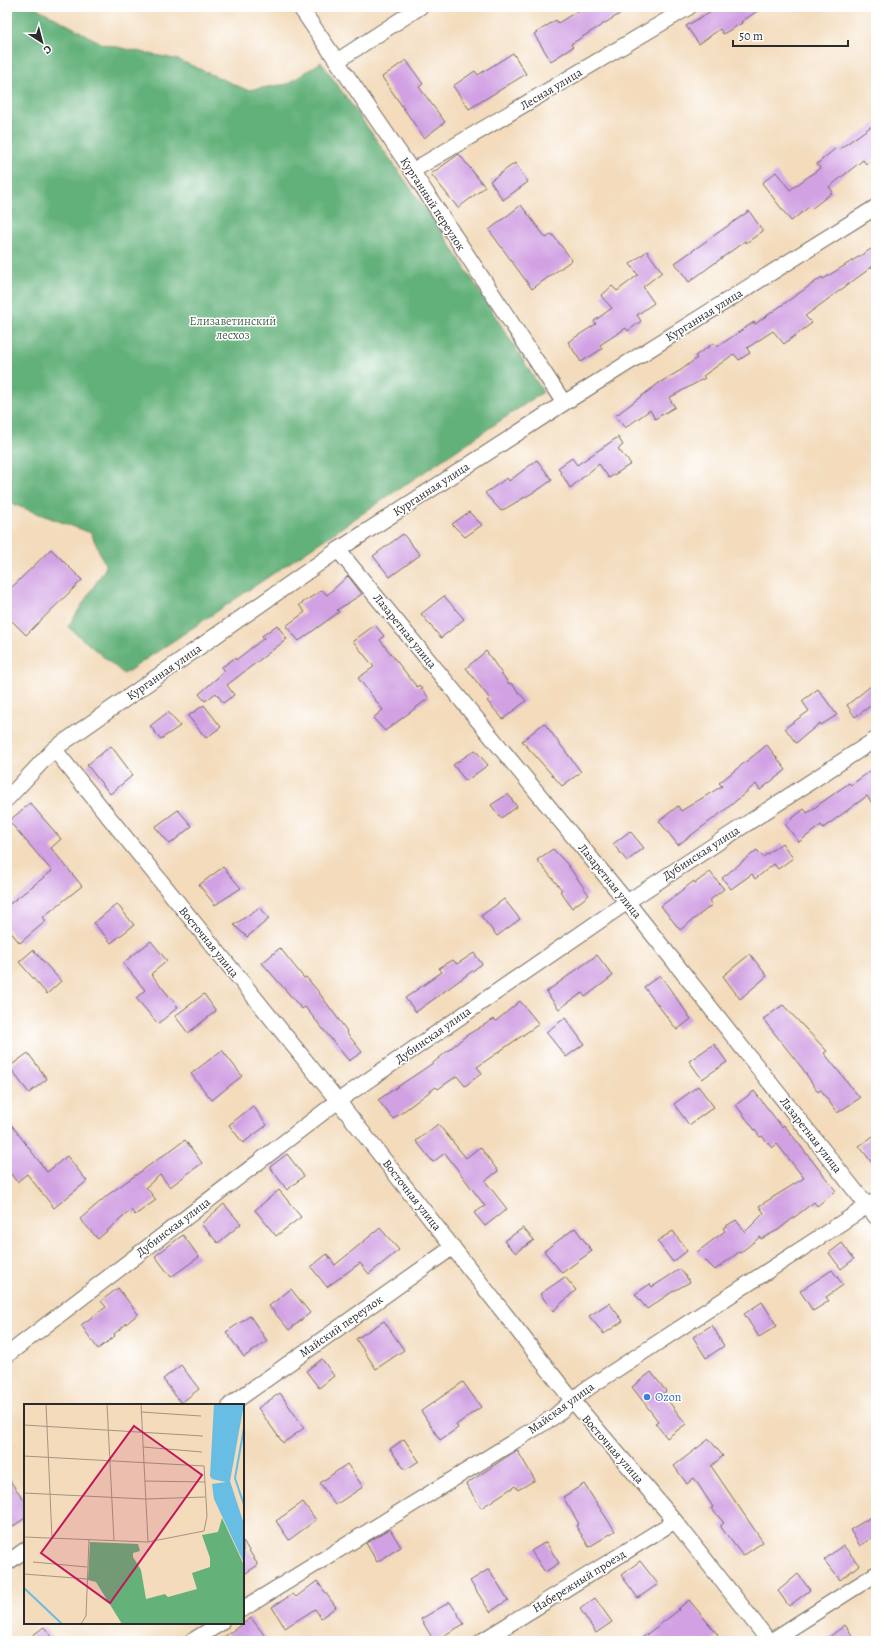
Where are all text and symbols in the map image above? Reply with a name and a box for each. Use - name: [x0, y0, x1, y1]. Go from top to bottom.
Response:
- north arrow: [22, 22, 62, 62]
- scale bar: [733, 22, 848, 48]
- text: 50 m: [739, 28, 763, 44]
- text: С: [40, 42, 55, 58]
- street label: Лесная улица: [517, 64, 585, 114]
- street label: Курганный переулок: [397, 154, 469, 254]
- street label: Курганная улица: [662, 285, 746, 345]
- park label: Елизаветинский лесхоз: [190, 313, 276, 343]
- street label: Курганная улица: [390, 458, 473, 520]
- street label: Лазаретная улица: [370, 590, 441, 672]
- street label: Курганная улица: [123, 640, 205, 704]
- street label: Дубинская улица: [659, 822, 743, 884]
- street label: Лазаретная улица: [575, 840, 646, 922]
- street label: Восточная улица: [175, 903, 243, 981]
- street label: Дубинская улица: [392, 1003, 474, 1067]
- street label: Лазаретная улица: [776, 1094, 846, 1177]
- street label: Восточная улица: [379, 1156, 445, 1234]
- street label: Дубинская улица: [133, 1194, 214, 1260]
- street label: Майский переулок: [296, 1291, 386, 1361]
- street label: Майская улица: [525, 1378, 598, 1437]
- place label: Ozon: [655, 1389, 682, 1405]
- marker: Ozon: [642, 1392, 652, 1402]
- inset map: [24, 1404, 244, 1624]
- street label: Восточная улица: [578, 1411, 648, 1487]
- street label: Набережный проезд: [529, 1546, 629, 1616]

